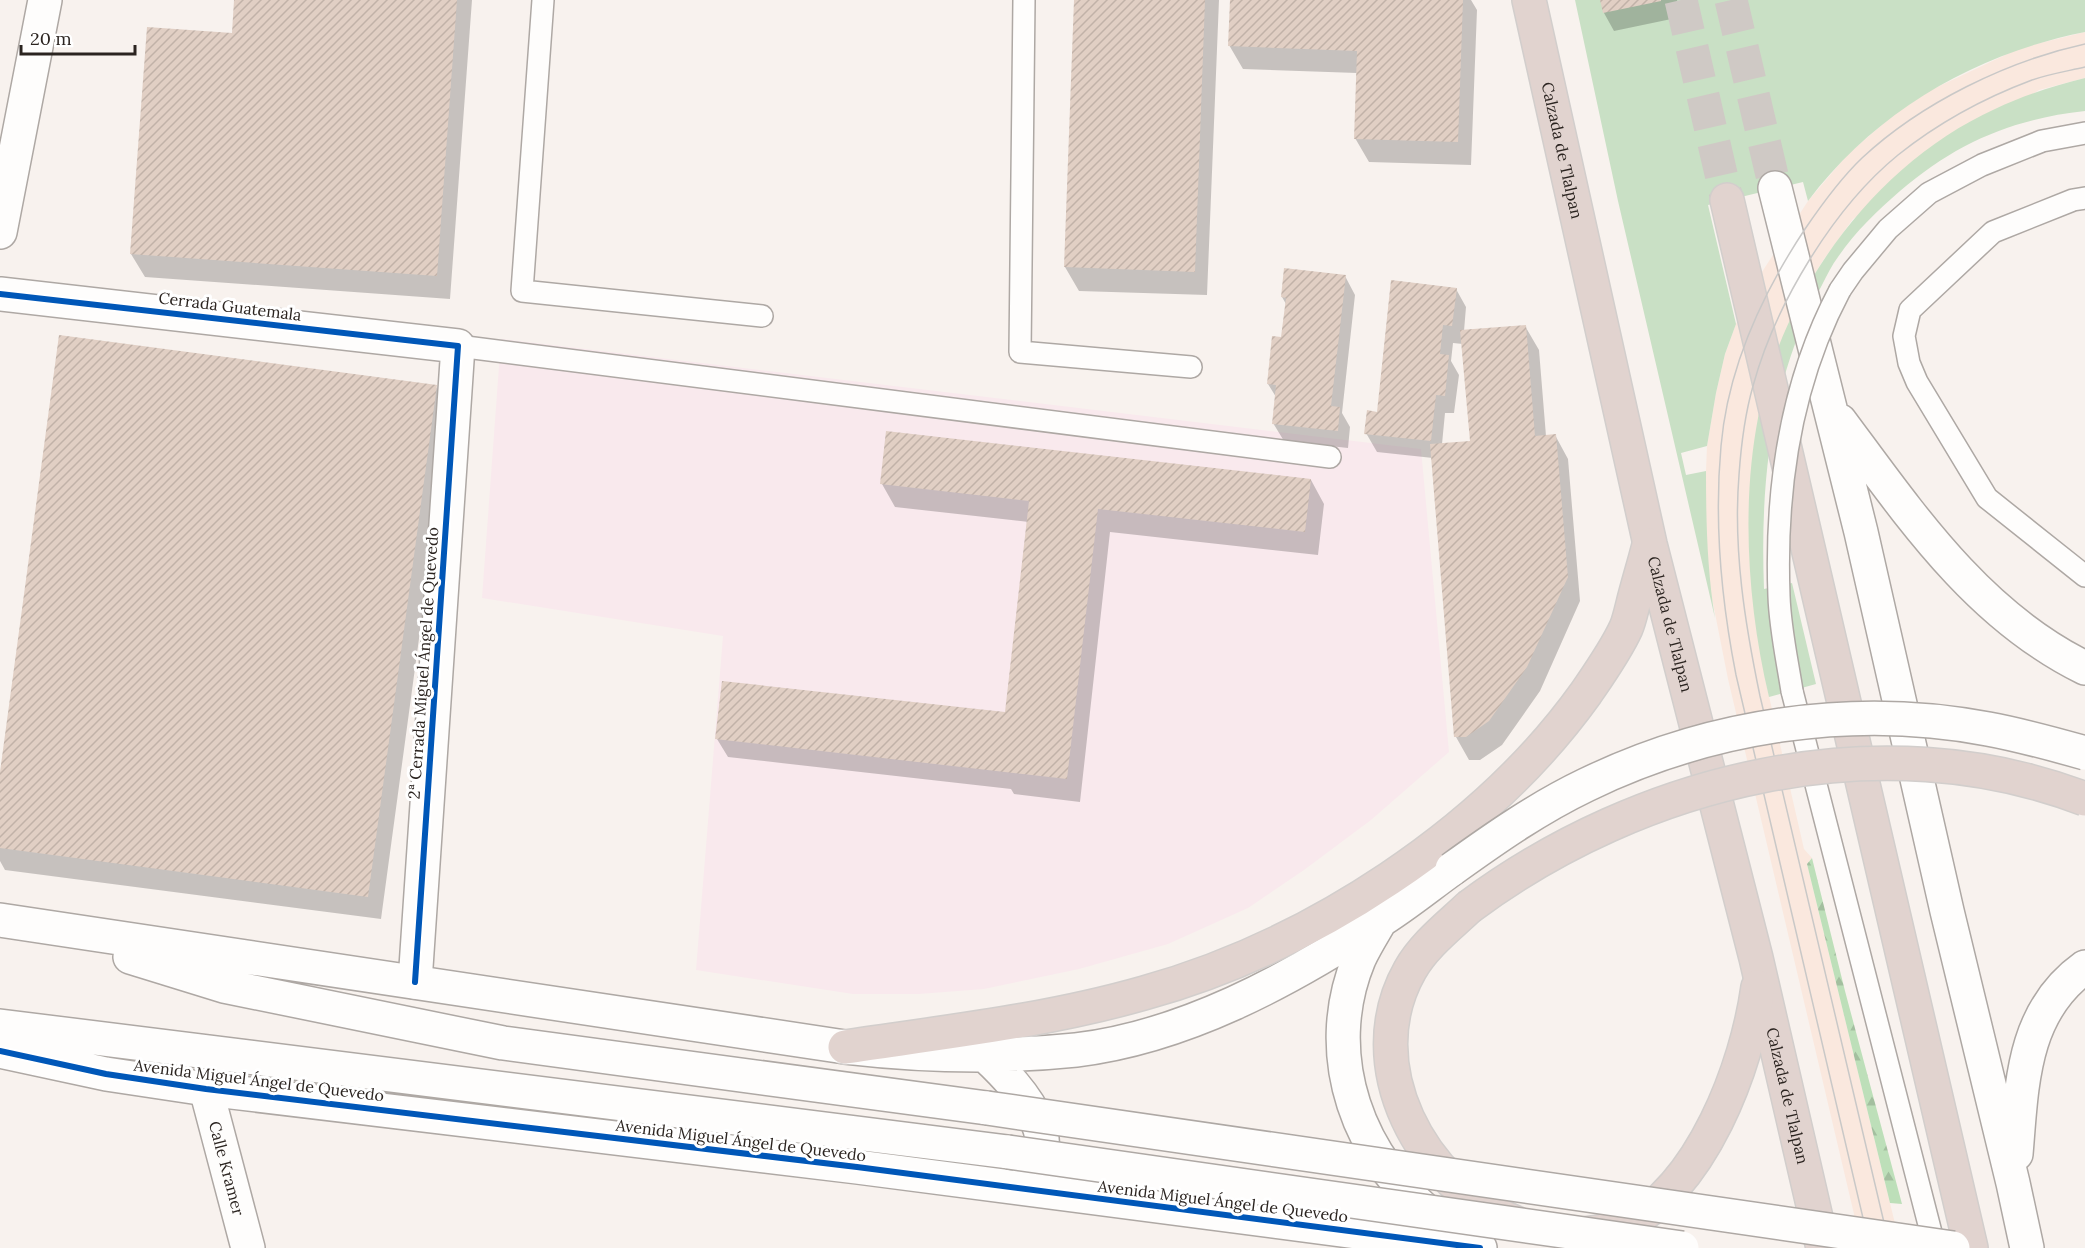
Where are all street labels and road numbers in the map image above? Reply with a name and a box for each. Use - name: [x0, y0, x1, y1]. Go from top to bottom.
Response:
- street label: Calzada de Tlalpan: [1538, 80, 1587, 221]
- street label: Cerrada Guatemala: [157, 287, 303, 325]
- street label: 2ª Cerrada Miguel Ángel de Quevedo: [404, 526, 442, 800]
- street label: Calzada de Tlalpan: [1644, 554, 1698, 694]
- street label: Calzada de Tlalpan: [1762, 1025, 1813, 1166]
- street label: Avenida Miguel Ángel de Quevedo: [132, 1055, 385, 1105]
- street label: Avenida Miguel Ángel de Quevedo: [614, 1115, 867, 1165]
- street label: Calle Kramer: [205, 1119, 249, 1218]
- street label: Avenida Miguel Ángel de Quevedo: [1096, 1176, 1349, 1226]

